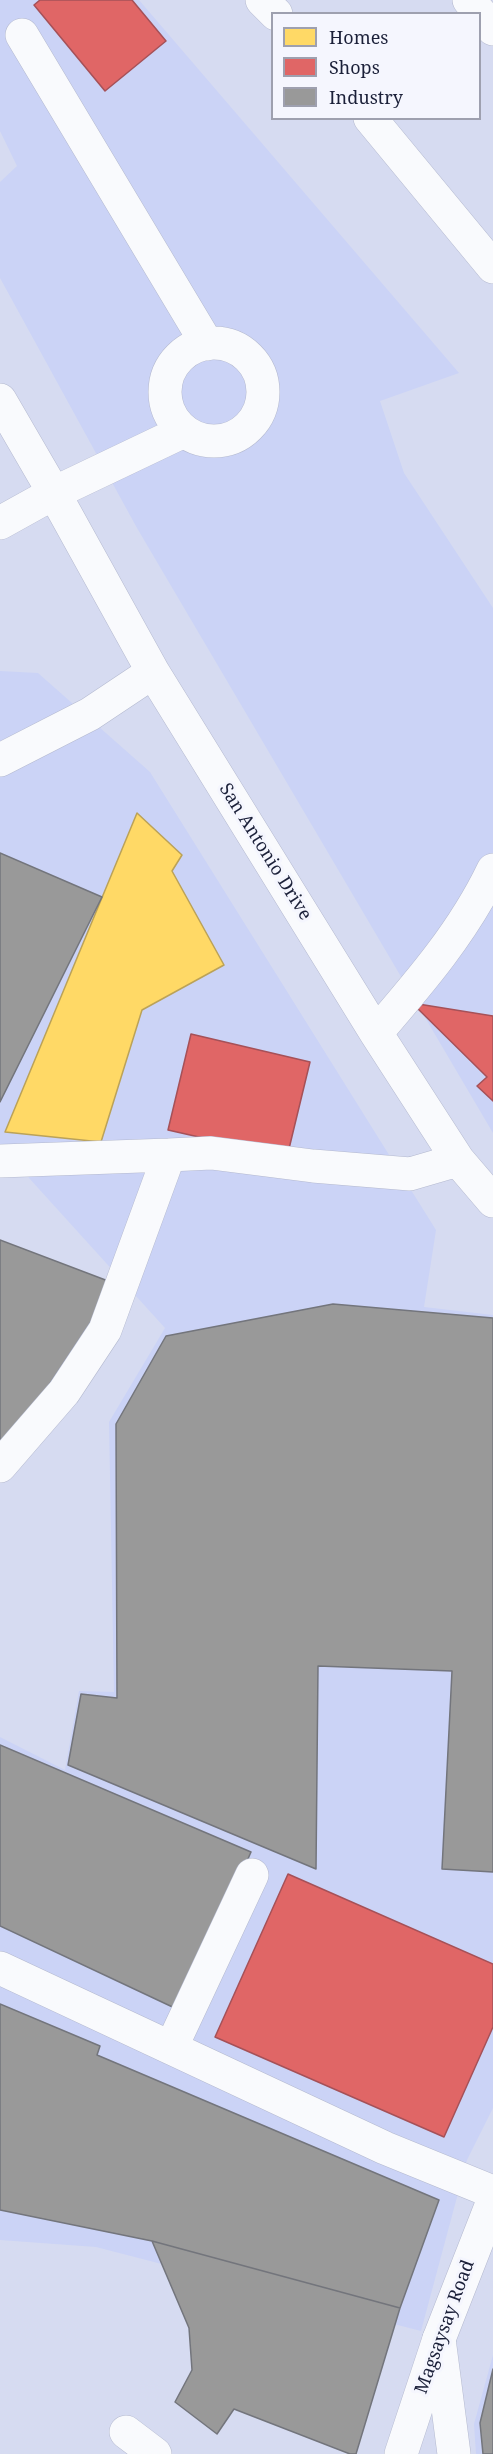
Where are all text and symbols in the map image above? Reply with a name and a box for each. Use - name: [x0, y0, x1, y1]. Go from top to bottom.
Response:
- legend: [271, 12, 481, 120]
- text: Homes: [329, 25, 388, 49]
- text: Shops: [329, 55, 380, 79]
- text: Industry: [329, 85, 403, 109]
- street label: San Antonio Drive: [214, 780, 316, 924]
- street label: Magsaysay Road: [411, 2257, 479, 2397]

